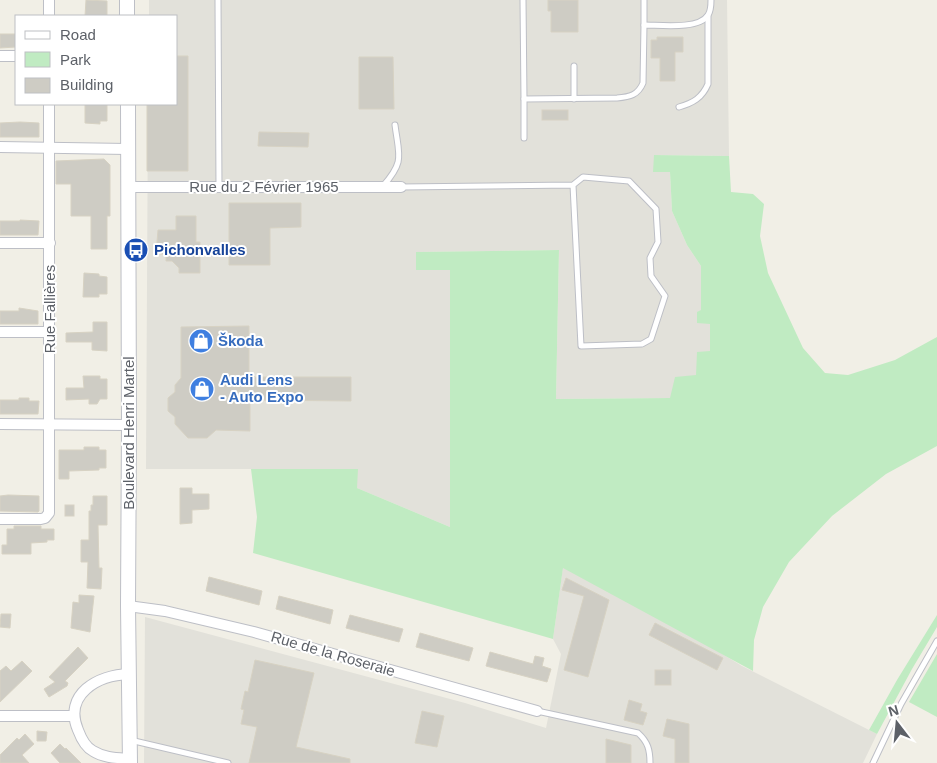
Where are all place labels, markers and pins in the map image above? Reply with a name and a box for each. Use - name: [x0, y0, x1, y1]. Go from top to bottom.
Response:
- bus stop icon: Pichonvalles: [123, 237, 149, 263]
- place label: Pichonvalles: [154, 241, 246, 258]
- shop icon: Škoda: [188, 328, 214, 354]
- place label: Škoda: [218, 332, 264, 349]
- place label: Audi Lens - Auto Expo: [220, 371, 304, 405]
- shop icon: Audi Lens - Auto Expo: [189, 376, 215, 402]

